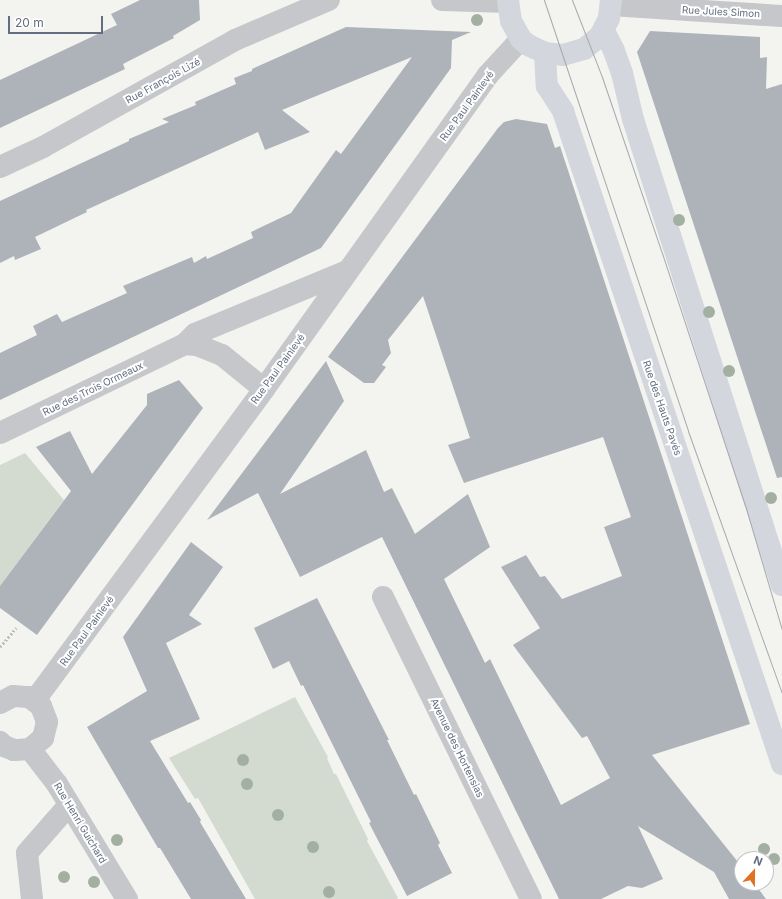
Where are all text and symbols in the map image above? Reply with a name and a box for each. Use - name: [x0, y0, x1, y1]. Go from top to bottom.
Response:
- street label: Rue Jules Simon: [682, 4, 760, 20]
- scale bar: [10, 8, 105, 34]
- text: 20 m: [15, 15, 44, 30]
- street label: Rue François Lizé: [124, 56, 202, 106]
- street label: Rue Paul Painlevé: [438, 69, 496, 143]
- street label: Rue Paul Painlevé: [249, 332, 307, 406]
- street label: Rue des Trois Ormeaux: [41, 359, 145, 419]
- street label: Rue des Hauts Pavés: [640, 359, 684, 457]
- street label: Rue Paul Painlevé: [58, 594, 116, 668]
- street label: Avenue des Hortensias: [428, 696, 486, 800]
- street label: Rue Henri Guichard: [51, 780, 109, 866]
- north arrow: [734, 851, 774, 891]
- text: N: [752, 853, 765, 869]

